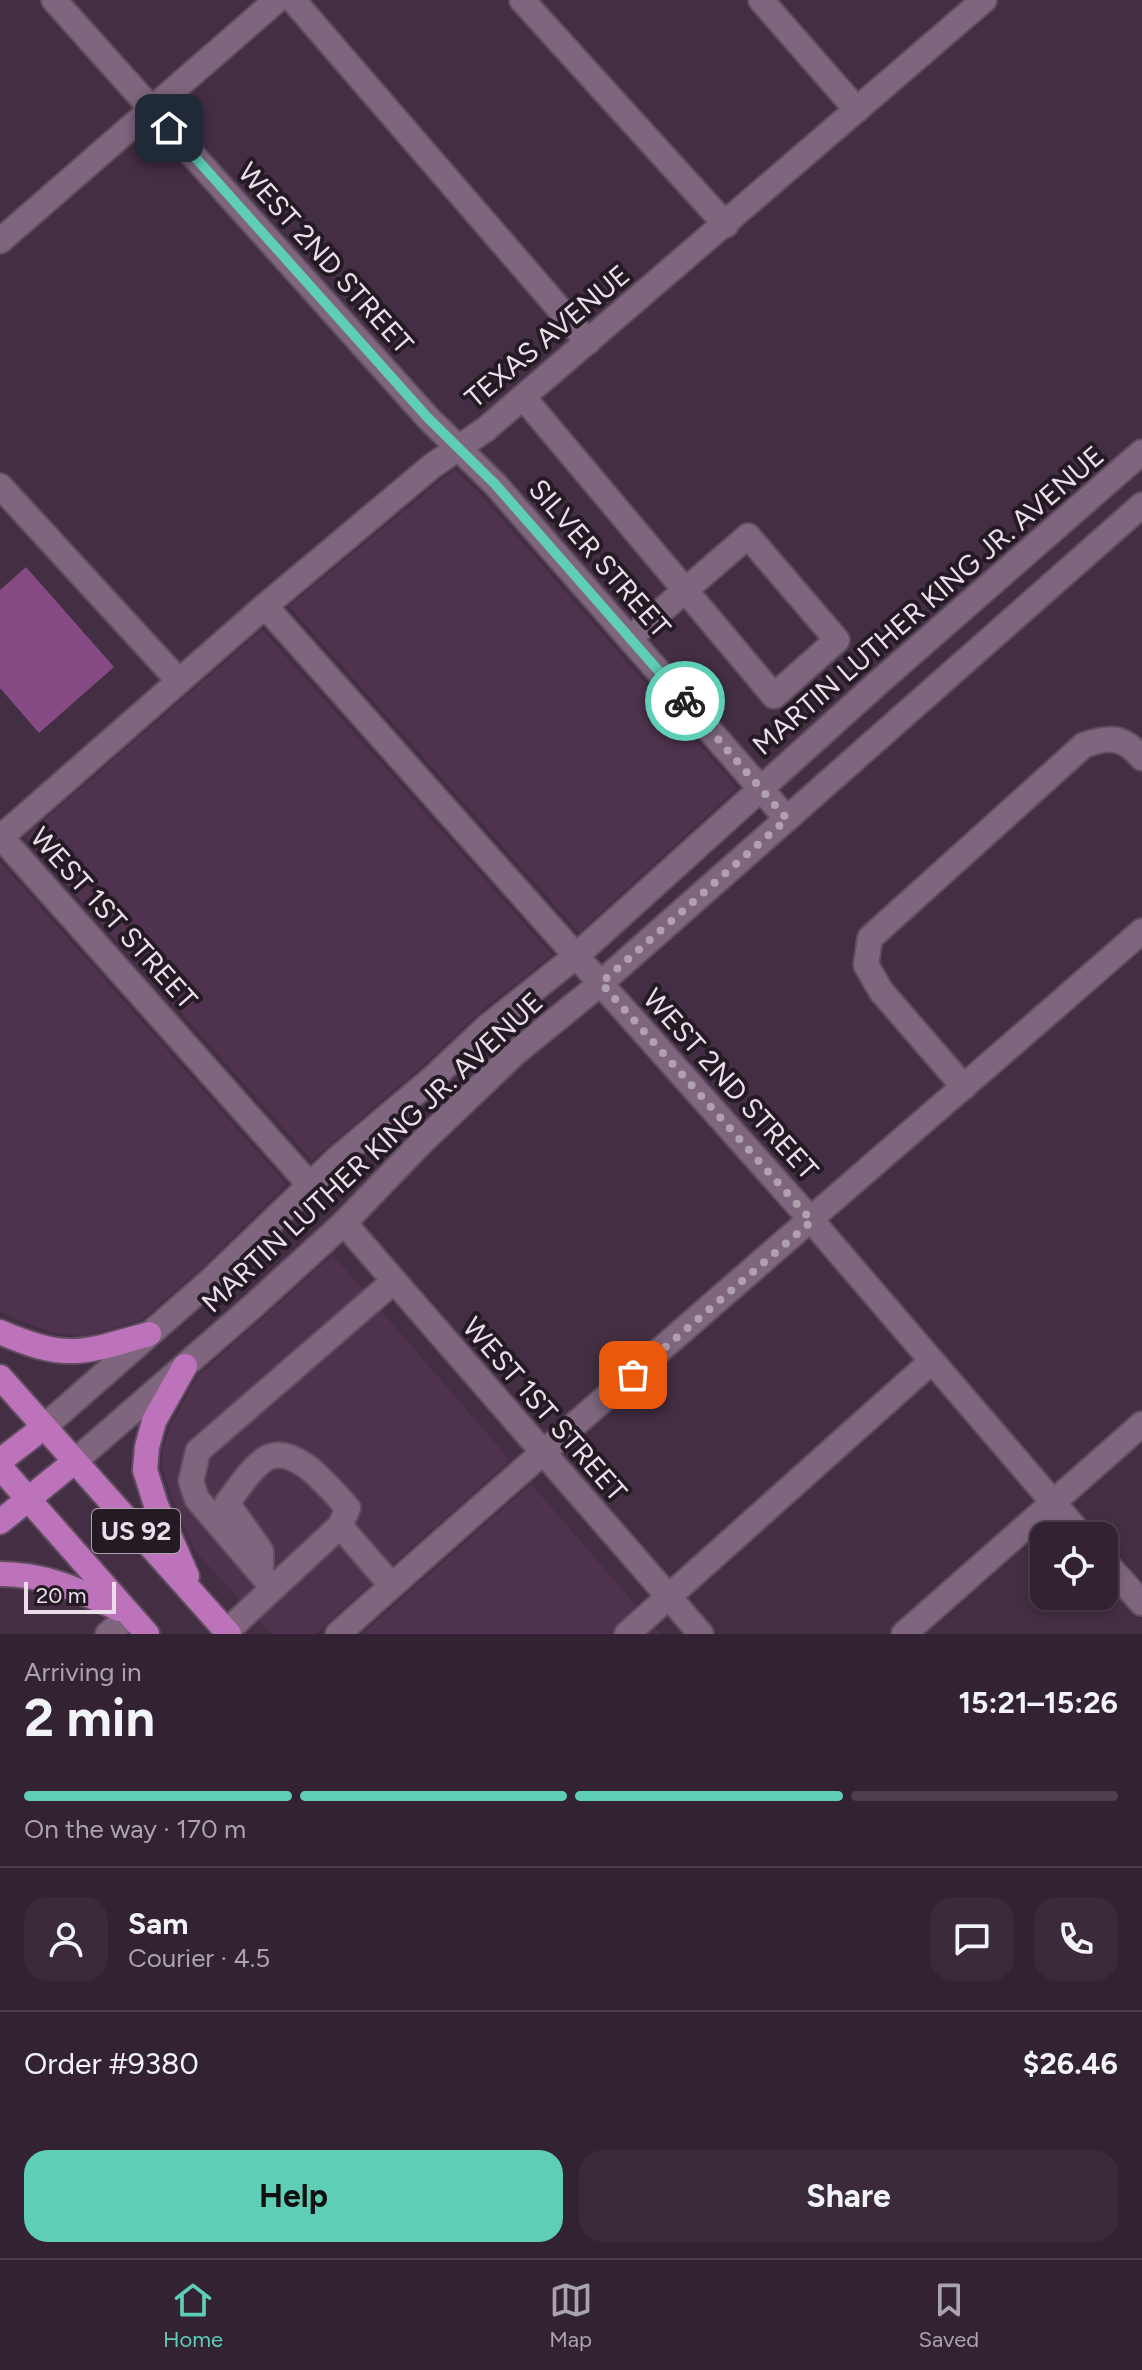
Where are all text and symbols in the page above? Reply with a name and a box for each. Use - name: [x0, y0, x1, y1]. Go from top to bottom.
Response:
- pin: [135, 94, 203, 162]
- icon: home: [147, 106, 191, 150]
- street label: WEST 2ND STREET: [231, 155, 421, 361]
- street label: TEXAS AVENUE: [458, 257, 636, 415]
- street label: MARTIN LUTHER KING JR. AVENUE: [745, 438, 1111, 762]
- street label: SILVER STREET: [522, 472, 678, 644]
- courier: [645, 661, 725, 741]
- icon: bike: [663, 679, 707, 723]
- street label: WEST 1ST STREET: [23, 820, 205, 1016]
- street label: WEST 2ND STREET: [636, 981, 826, 1187]
- street label: MARTIN LUTHER KING JR. AVENUE: [194, 985, 550, 1319]
- street label: WEST 1ST STREET: [456, 1310, 635, 1508]
- pin: [599, 1341, 667, 1409]
- icon: bag: [611, 1353, 655, 1397]
- road number: US 92: [92, 1509, 180, 1553]
- map controls: [1030, 1522, 1118, 1610]
- button: locate: [1030, 1522, 1118, 1610]
- scale bar: [24, 1578, 116, 1614]
- text: 20 m: [36, 1582, 87, 1609]
- text: Arriving in: [24, 1656, 142, 1688]
- text: 15:21–15:26: [958, 1684, 1118, 1721]
- text: 2 min: [24, 1687, 155, 1749]
- text: On the way · 170 m: [24, 1813, 246, 1845]
- button: person: [24, 1897, 108, 1981]
- button: chat: [930, 1897, 1014, 1981]
- button: phone: [1034, 1897, 1118, 1981]
- text: Sam: [128, 1905, 188, 1942]
- text: Courier · 4.5: [128, 1942, 270, 1974]
- text: Order #9380: [24, 2045, 199, 2082]
- text: $26.46: [1023, 2045, 1118, 2082]
- button: Help: [24, 2150, 563, 2242]
- button: Share: [579, 2150, 1118, 2242]
- tab: Home: [163, 2278, 223, 2353]
- tab: Map: [549, 2278, 593, 2353]
- tab: Saved: [918, 2278, 979, 2353]

